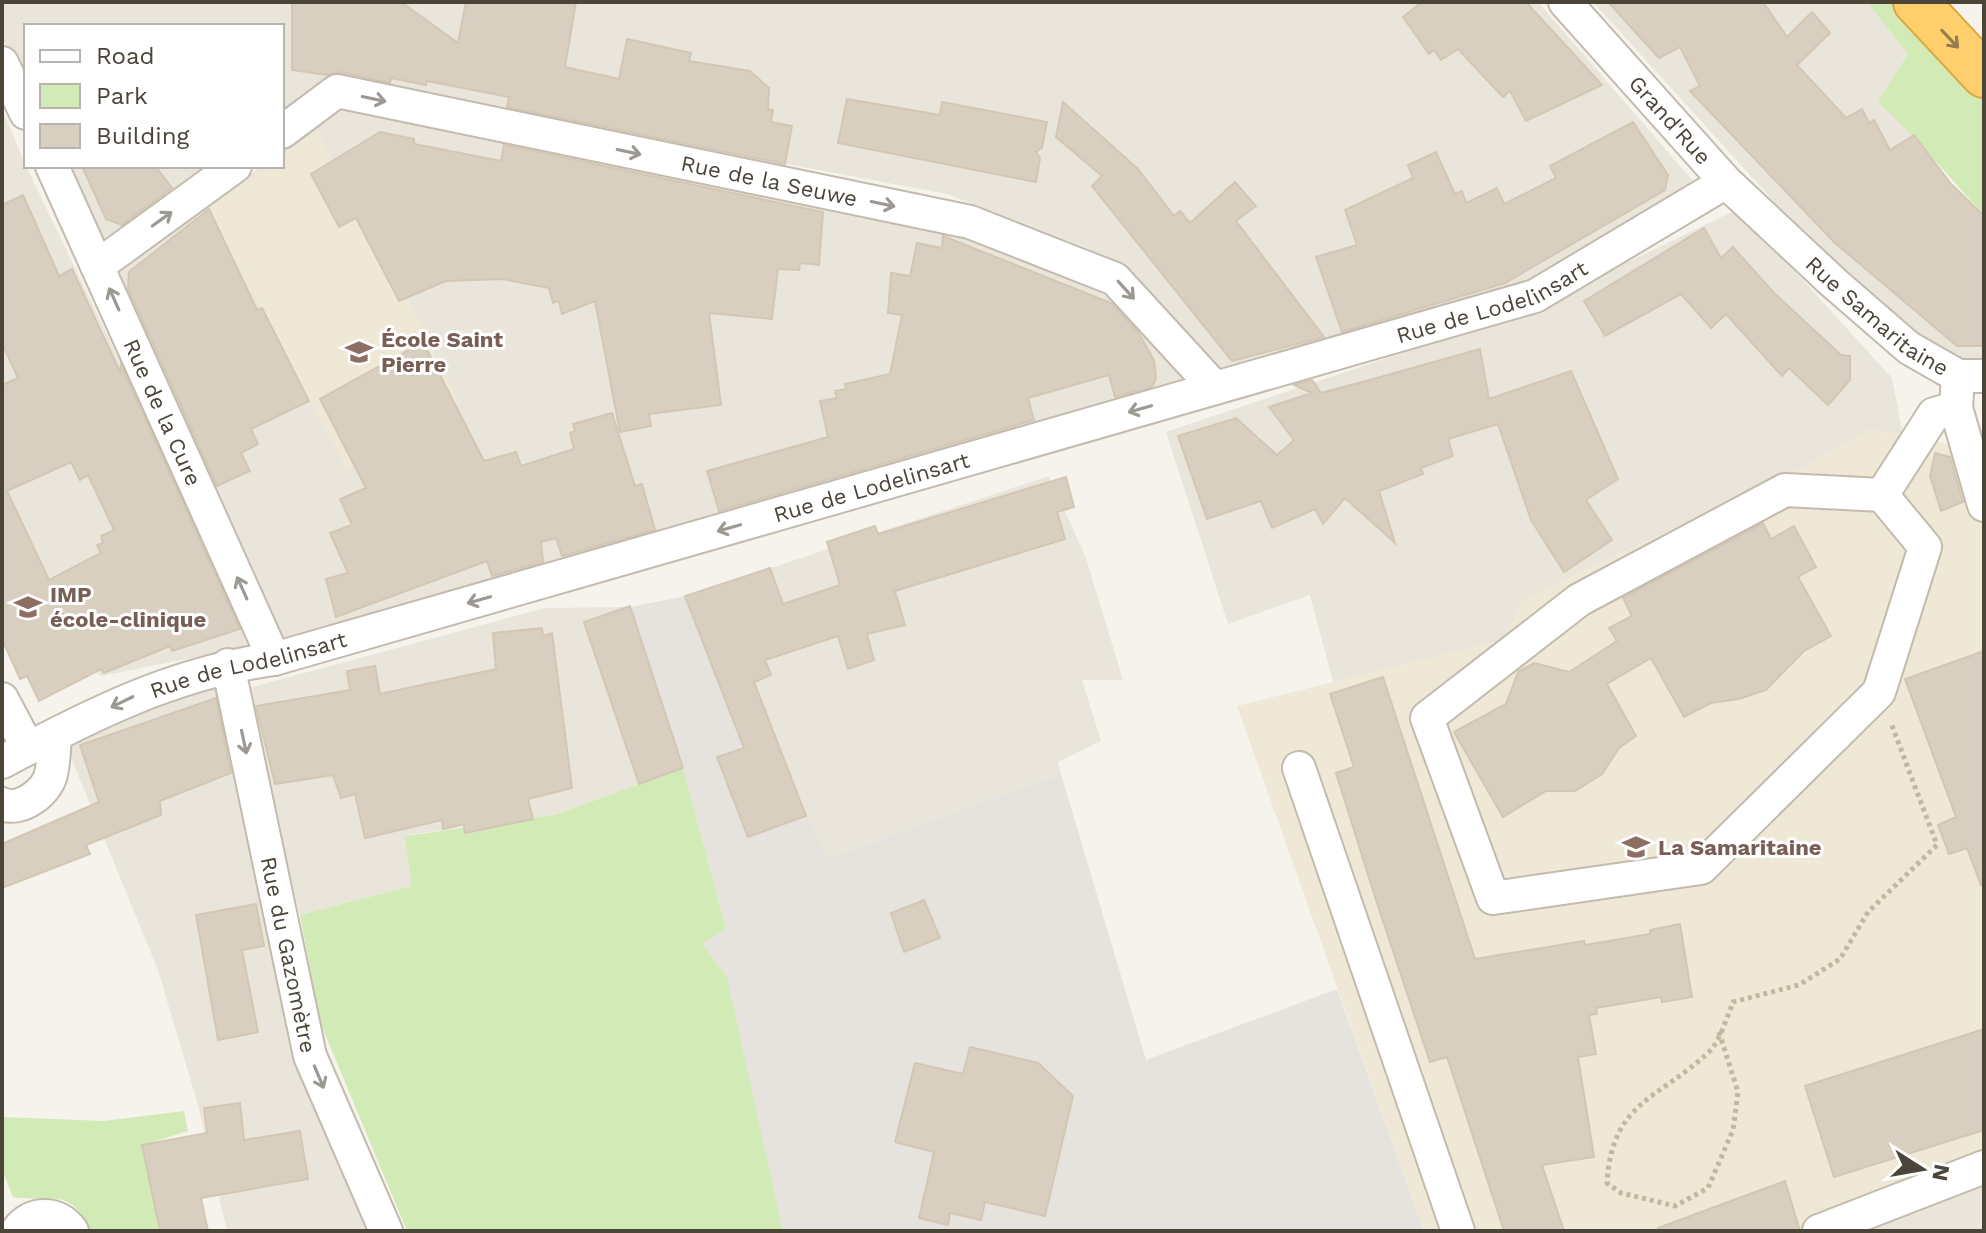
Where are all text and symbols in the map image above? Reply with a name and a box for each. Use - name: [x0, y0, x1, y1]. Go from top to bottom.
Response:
- legend: [24, 24, 284, 168]
- one-way arrow: [1940, 28, 1958, 48]
- text: Road: [96, 42, 155, 70]
- street label: Grand'Rue: [1624, 71, 1716, 170]
- text: Park: [96, 82, 148, 110]
- one-way arrow: [361, 92, 386, 107]
- text: Building: [96, 122, 189, 150]
- one-way arrow: [615, 145, 641, 160]
- street label: Rue de la Seuwe: [679, 151, 860, 211]
- one-way arrow: [870, 198, 896, 213]
- one-way arrow: [151, 211, 173, 228]
- street label: Rue Samaritaine: [1801, 251, 1953, 381]
- street label: Rue de Lodelinsart: [1393, 256, 1592, 348]
- one-way arrow: [1116, 280, 1134, 300]
- one-way arrow: [106, 287, 121, 311]
- place label: École Saint Pierre: [381, 327, 503, 377]
- street label: Rue de la Cure: [118, 335, 206, 490]
- school or university icon: École Saint Pierre: [344, 337, 374, 367]
- one-way arrow: [1127, 402, 1153, 417]
- street label: Rue de Lodelinsart: [771, 448, 972, 528]
- one-way arrow: [716, 521, 742, 536]
- one-way arrow: [234, 576, 249, 600]
- place label: IMP école-clinique: [50, 582, 206, 632]
- school or university icon: IMP école-clinique: [13, 592, 43, 622]
- one-way arrow: [466, 593, 492, 608]
- street label: Rue de Lodelinsart: [147, 627, 349, 703]
- one-way arrow: [110, 694, 134, 710]
- one-way arrow: [237, 728, 252, 754]
- school or university icon: La Samaritaine: [1621, 832, 1651, 862]
- place label: La Samaritaine: [1658, 835, 1822, 860]
- street label: Rue du Gazomètre: [255, 854, 321, 1055]
- one-way arrow: [313, 1064, 328, 1089]
- north arrow: [1882, 1129, 1962, 1209]
- text: N: [1927, 1162, 1955, 1183]

